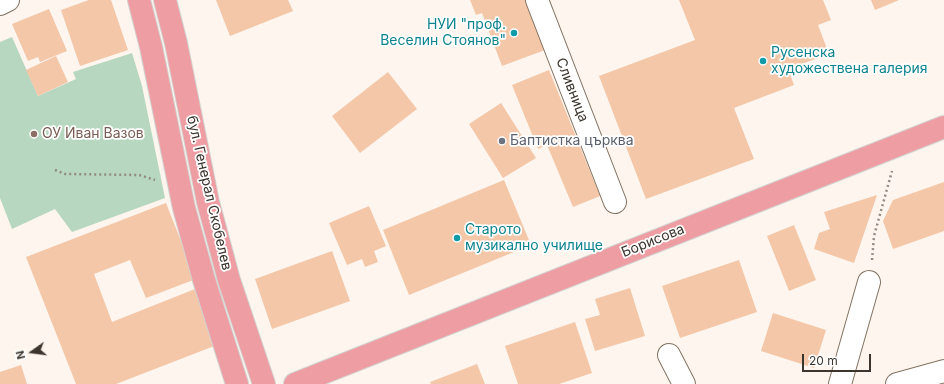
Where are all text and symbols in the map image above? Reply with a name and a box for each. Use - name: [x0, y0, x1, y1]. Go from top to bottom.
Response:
- place label: НУИ "проф. Веселин Стоянов": [380, 17, 506, 50]
- marker: НУИ "проф. Веселин Стоянов": [509, 28, 519, 38]
- place label: Русенска художествена галерия: [771, 45, 928, 78]
- street label: Сливница: [552, 56, 592, 124]
- marker: Русенска художествена галерия: [758, 56, 768, 66]
- street label: бул. Генерал Скобелев: [183, 114, 235, 272]
- place label: ОУ Иван Вазов: [42, 126, 144, 142]
- marker: ОУ Иван Вазов: [29, 129, 39, 139]
- place label: Баптистка църква: [510, 133, 634, 149]
- marker: Баптистка църква: [497, 136, 507, 146]
- street label: Борисова: [619, 221, 687, 261]
- place label: Старото музикално училище: [465, 222, 603, 254]
- marker: Старото музикално училище: [452, 233, 462, 243]
- north arrow: [12, 332, 52, 372]
- scale bar: [804, 346, 873, 372]
- text: N: [13, 349, 28, 361]
- text: 20 m: [809, 353, 838, 368]

